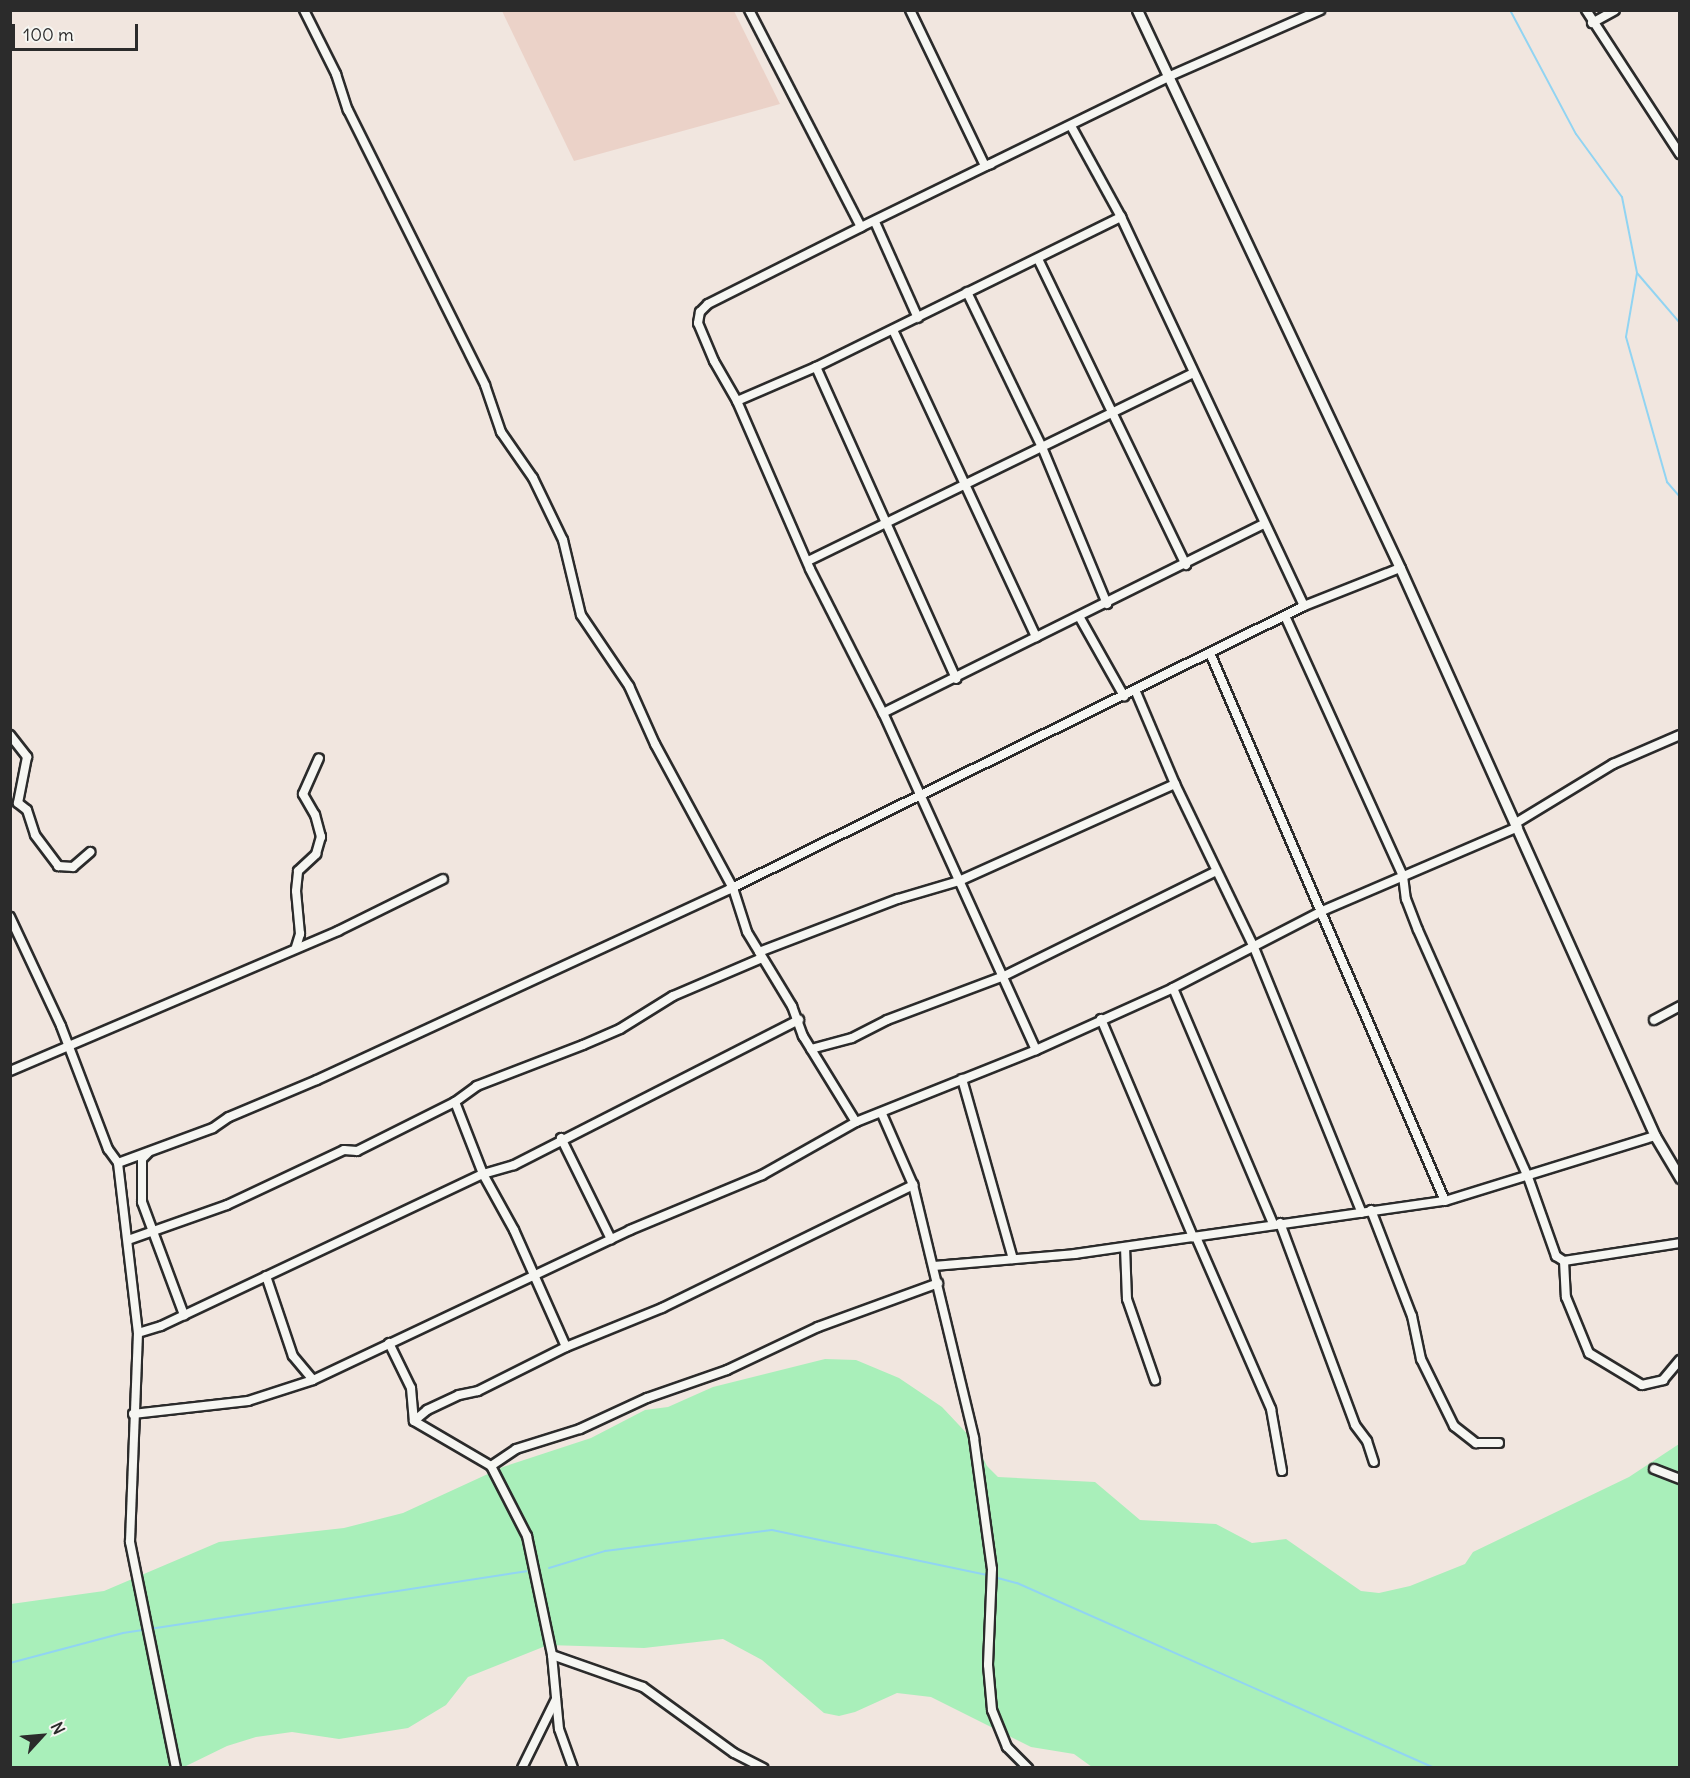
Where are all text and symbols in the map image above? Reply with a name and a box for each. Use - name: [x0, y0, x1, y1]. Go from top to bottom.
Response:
- scale bar: [15, 12, 141, 50]
- text: 100 m: [23, 23, 74, 46]
- north arrow: [12, 1706, 72, 1766]
- text: N: [47, 1719, 70, 1737]

